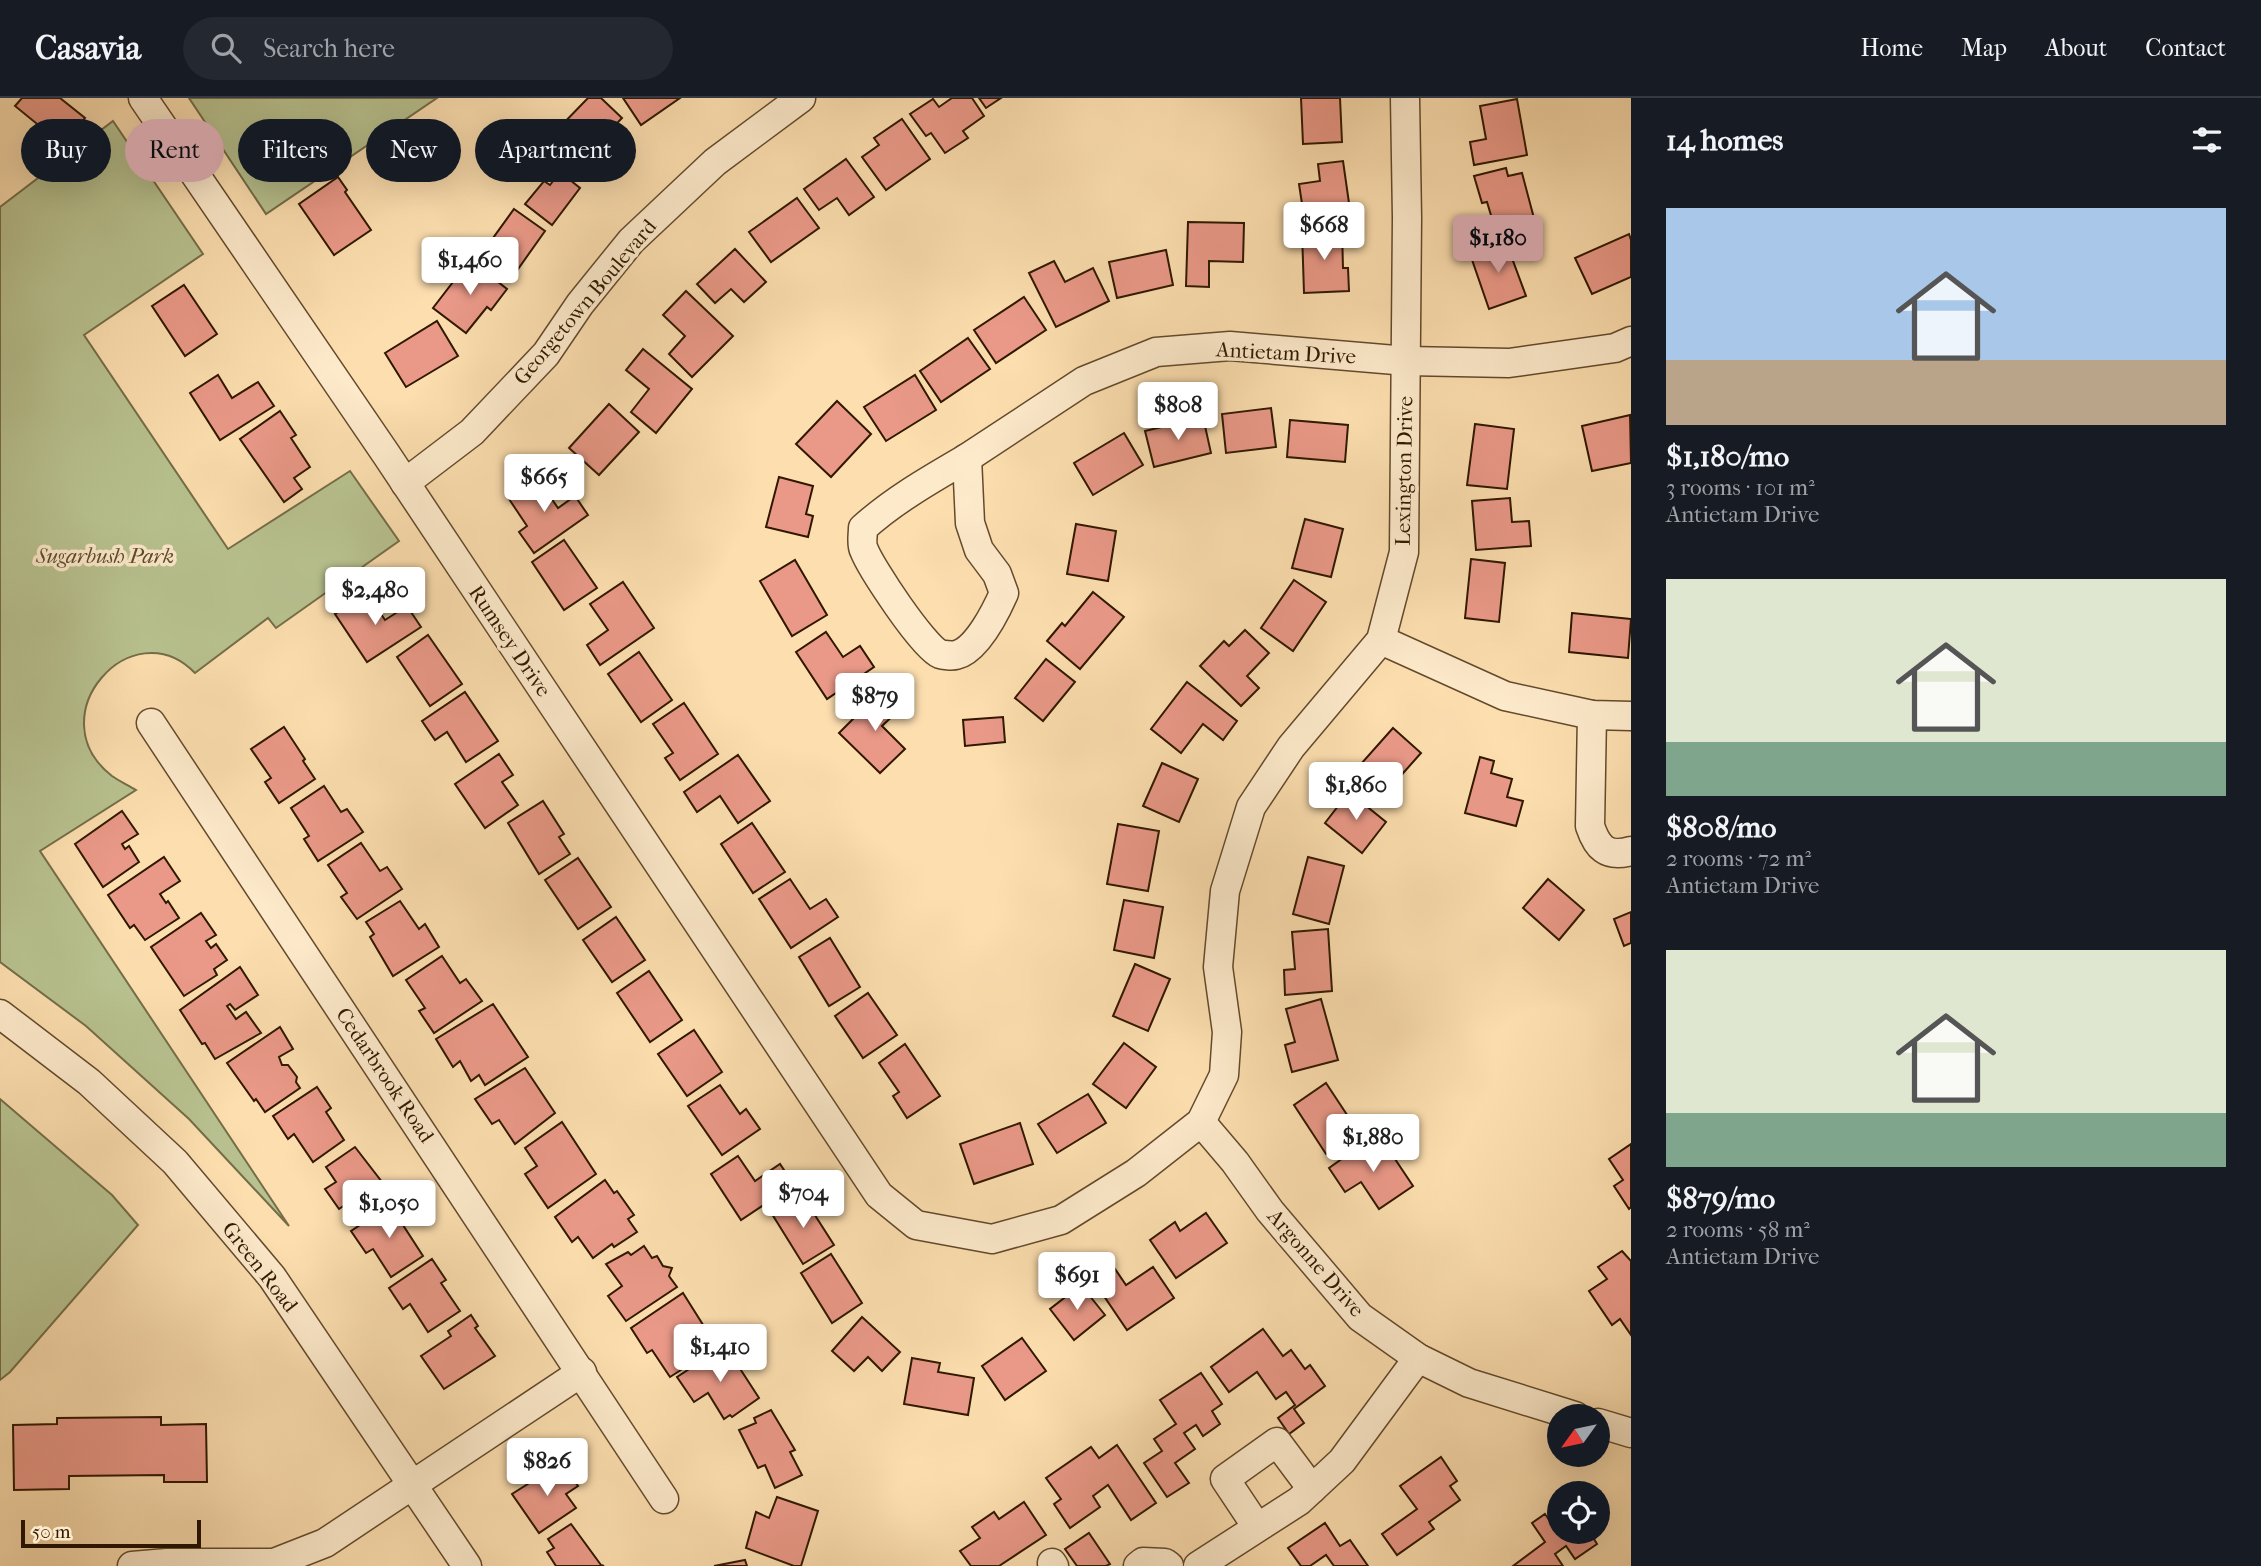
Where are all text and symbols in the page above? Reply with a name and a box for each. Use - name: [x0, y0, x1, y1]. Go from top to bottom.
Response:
- search box: [183, 17, 673, 80]
- text: Casavia: [35, 29, 141, 68]
- icon: search: [207, 29, 245, 67]
- text: Search here: [263, 33, 395, 64]
- text: Home: [1861, 34, 1923, 62]
- text: Map: [1961, 34, 2007, 62]
- text: About: [2045, 34, 2107, 62]
- text: Contact: [2145, 34, 2226, 62]
- chip: Buy: [21, 119, 111, 182]
- chip: Rent: [125, 119, 224, 182]
- chip: Filters: [238, 119, 352, 182]
- chip: New: [366, 119, 461, 182]
- chip: Apartment: [475, 119, 636, 182]
- icon: filters: [2188, 121, 2226, 159]
- text: 14 homes: [1666, 123, 1783, 158]
- pin: $668: [1283, 202, 1365, 262]
- text: $668: [1299, 211, 1349, 238]
- street label: Georgetown Boulevard: [509, 214, 661, 389]
- pin: $1,180: [1441, 216, 1555, 275]
- text: $1,180: [1469, 224, 1527, 251]
- pin: $1,460: [413, 238, 527, 297]
- text: $1,460: [438, 246, 502, 273]
- icon: home: [1883, 253, 2009, 379]
- street label: Antietam Drive: [1214, 337, 1357, 369]
- pin: $808: [1137, 382, 1219, 442]
- text: $808: [1154, 391, 1202, 418]
- street label: Lexington Drive: [1391, 396, 1417, 546]
- text: $1,180/mo: [1666, 439, 1789, 474]
- pin: $665: [503, 454, 585, 514]
- text: $665: [520, 463, 568, 490]
- text: 3 rooms · 101 m²: [1666, 474, 1815, 501]
- text: Antietam Drive: [1666, 501, 1819, 528]
- park label: Sugarbush Park: [35, 544, 174, 568]
- pin: $2,480: [318, 568, 432, 627]
- text: $2,480: [341, 576, 409, 603]
- street label: Rumsey Drive: [464, 581, 556, 701]
- icon: home: [1883, 624, 2009, 750]
- pin: $879: [834, 674, 916, 733]
- text: $879: [851, 682, 899, 709]
- pin: $1,860: [1299, 762, 1413, 822]
- text: $1,860: [1325, 771, 1387, 798]
- text: $808/mo: [1666, 810, 1777, 845]
- text: 2 rooms · 72 m²: [1666, 845, 1811, 872]
- text: Antietam Drive: [1666, 872, 1819, 899]
- icon: home: [1883, 995, 2009, 1121]
- street label: Cedarbrook Road: [331, 1003, 439, 1147]
- pin: $1,880: [1316, 1114, 1430, 1174]
- text: $1,880: [1342, 1123, 1404, 1150]
- pin: $704: [762, 1170, 844, 1230]
- text: $704: [778, 1179, 828, 1206]
- pin: $1,050: [332, 1180, 446, 1240]
- text: $879/mo: [1666, 1181, 1775, 1216]
- text: $1,050: [359, 1189, 419, 1216]
- street label: Argonne Drive: [1262, 1204, 1369, 1322]
- text: 2 rooms · 58 m²: [1666, 1216, 1810, 1243]
- street label: Green Road: [217, 1217, 303, 1317]
- text: Antietam Drive: [1666, 1243, 1819, 1270]
- pin: $691: [1036, 1252, 1118, 1312]
- text: $691: [1054, 1261, 1100, 1288]
- pin: $1,410: [663, 1324, 777, 1384]
- text: $1,410: [690, 1333, 750, 1360]
- north arrow: [1547, 1404, 1610, 1466]
- map controls: [1547, 1404, 1610, 1544]
- pin: $826: [506, 1438, 588, 1498]
- text: $826: [523, 1447, 571, 1474]
- button: locate: [1547, 1481, 1610, 1544]
- scale bar: [21, 1517, 201, 1549]
- text: 50 m: [32, 1521, 71, 1543]

